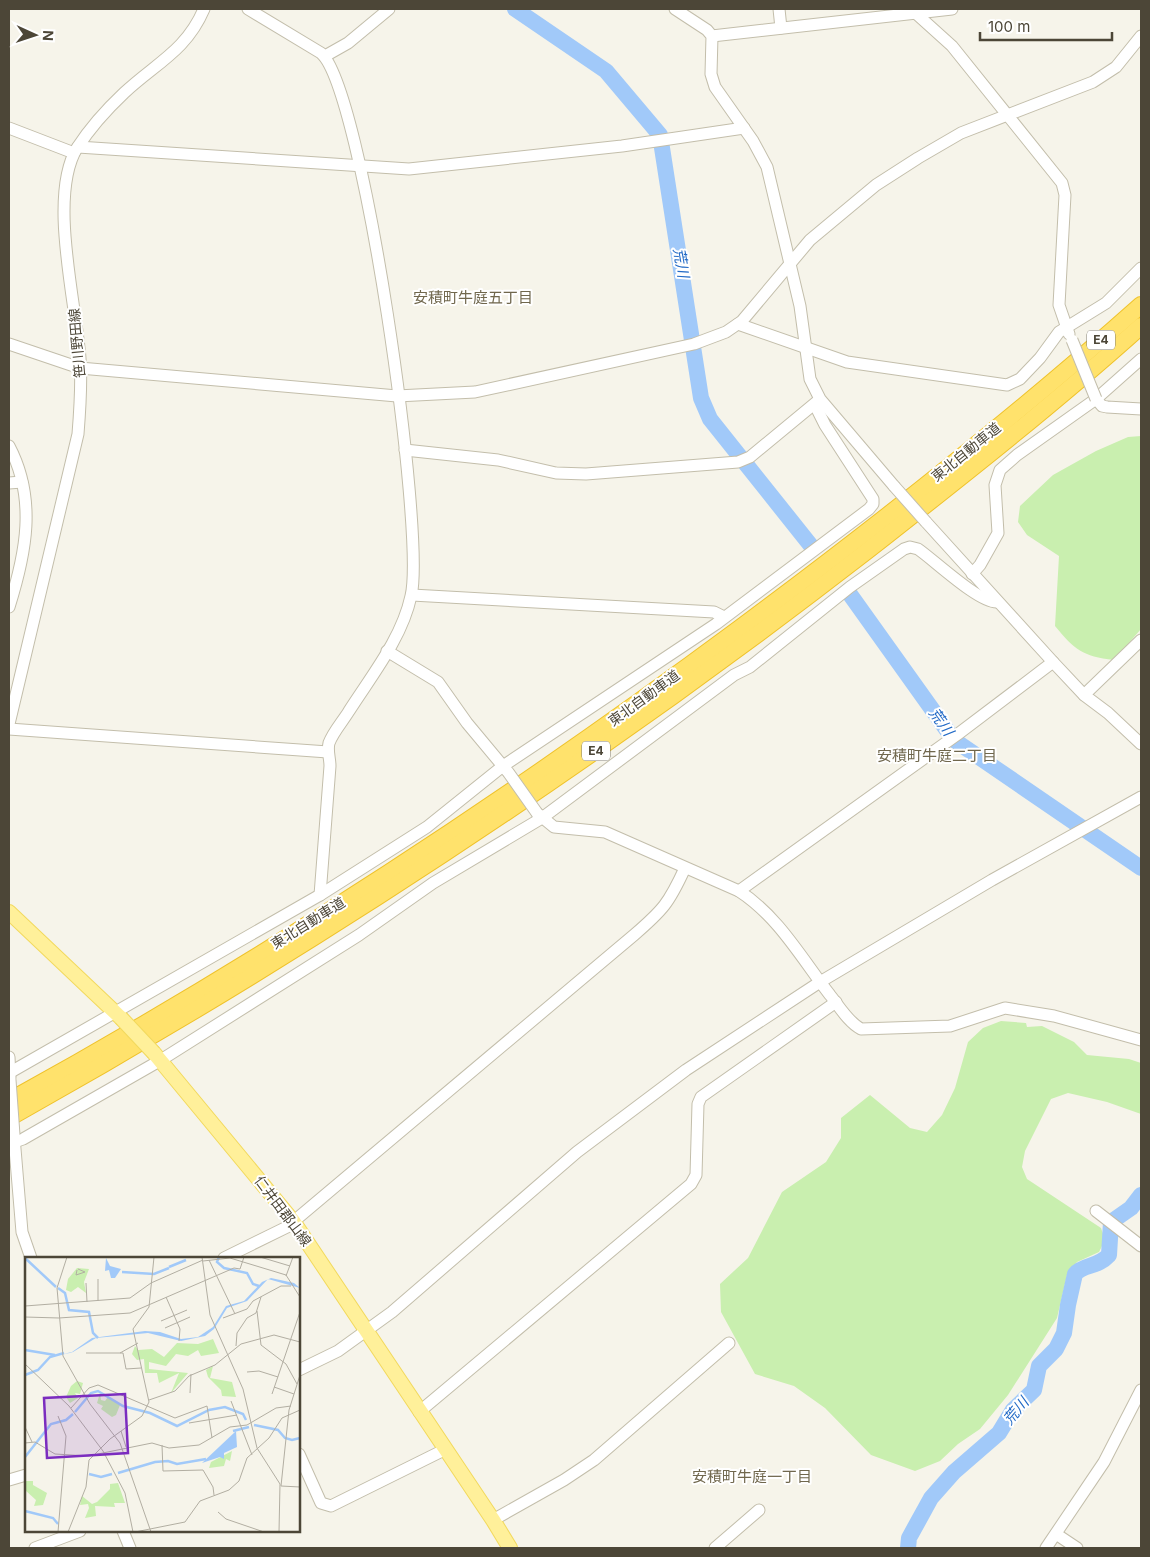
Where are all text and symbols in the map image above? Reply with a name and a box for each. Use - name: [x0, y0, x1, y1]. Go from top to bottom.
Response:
- north arrow: [10, 10, 60, 60]
- scale bar: [980, 10, 1112, 42]
- text: 100 m: [988, 17, 1030, 36]
- text: N: [40, 30, 57, 41]
- water label: 荒川: [670, 246, 694, 281]
- district label: 安積町牛庭五丁目: [413, 288, 533, 307]
- street label: 笹川野田線: [65, 307, 88, 379]
- road number: E4: [1087, 330, 1115, 350]
- street label: 東北自動車道: [928, 419, 1004, 485]
- street label: 東北自動車道: [605, 666, 683, 729]
- water label: 荒川: [925, 704, 959, 741]
- road number: E4: [582, 741, 610, 760]
- district label: 安積町牛庭二丁目: [877, 746, 997, 765]
- street label: 東北自動車道: [268, 893, 348, 952]
- street label: 仁井田郡山線: [251, 1172, 315, 1249]
- inset map: [25, 1257, 300, 1532]
- water label: 荒川: [999, 1392, 1034, 1428]
- district label: 安積町牛庭一丁目: [692, 1467, 812, 1486]

